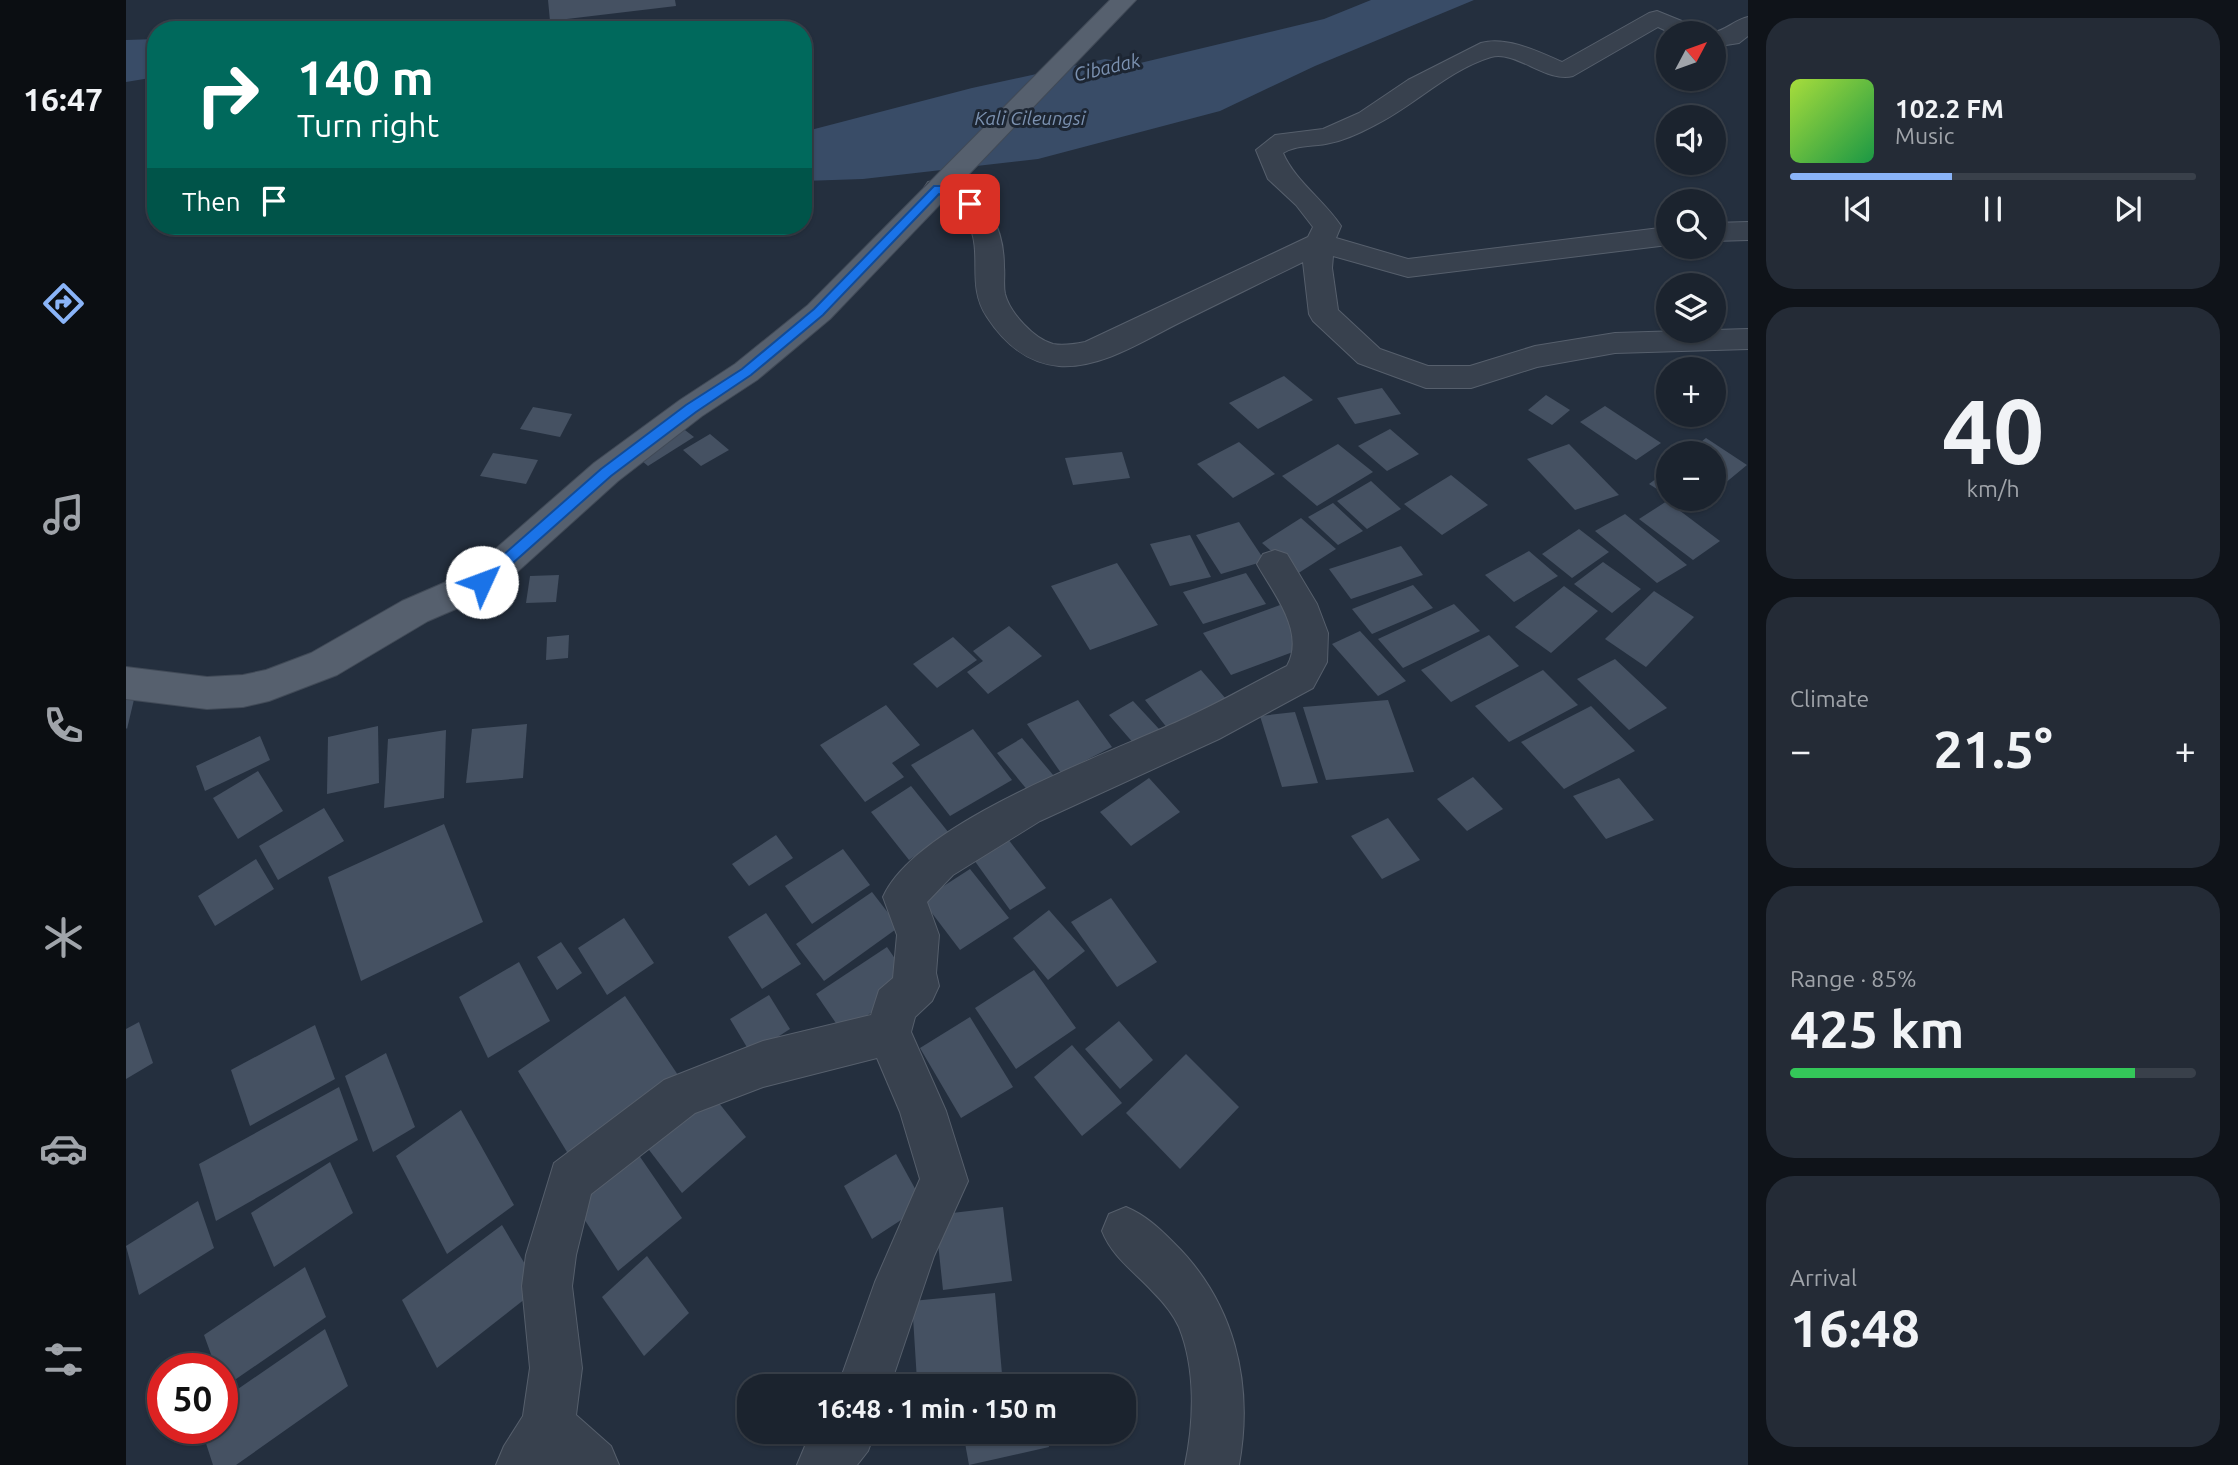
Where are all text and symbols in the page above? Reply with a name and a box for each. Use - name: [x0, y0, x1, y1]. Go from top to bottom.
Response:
- north arrow: [1656, 21, 1726, 91]
- map controls: [1656, 21, 1726, 511]
- icon: right: [182, 49, 273, 140]
- text: 140 m: [297, 49, 434, 104]
- water label: Cibadak: [1071, 49, 1143, 85]
- text: 16:47: [23, 81, 103, 117]
- text: 102.2 FM: [1895, 94, 2004, 123]
- button: sound: [1656, 105, 1726, 175]
- text: Turn right: [297, 107, 439, 143]
- water label: Kali Cileungsi: [974, 107, 1087, 129]
- text: Music: [1895, 123, 1954, 148]
- pin: [940, 174, 1000, 234]
- icon: arrive: [255, 182, 293, 220]
- icon: arrive: [951, 185, 989, 223]
- text: Then: [182, 187, 241, 216]
- button: search: [1656, 189, 1726, 259]
- icon: previous: [1839, 190, 1877, 228]
- icon: pause: [1974, 190, 2012, 228]
- icon: next: [2109, 190, 2147, 228]
- button: layers: [1656, 273, 1726, 343]
- icon: directions: [39, 279, 88, 328]
- button: +: [1656, 357, 1726, 427]
- text: 40: [1942, 379, 2044, 481]
- button: −: [1656, 441, 1726, 511]
- text: km/h: [1966, 476, 2020, 501]
- icon: music: [39, 490, 88, 539]
- position arrow: [445, 545, 519, 619]
- text: Climate: [1790, 686, 1869, 711]
- icon: phone: [39, 701, 88, 750]
- text: 21.5°: [1933, 720, 2053, 778]
- text: −: [1790, 729, 1811, 771]
- text: +: [2175, 729, 2196, 771]
- icon: climate: [39, 913, 88, 962]
- text: Range · 85%: [1790, 966, 1917, 991]
- text: 425 km: [1790, 1000, 1964, 1058]
- icon: car: [39, 1124, 88, 1173]
- text: Arrival: [1790, 1265, 1857, 1290]
- text: 16:48: [1790, 1299, 1920, 1357]
- icon: filters: [39, 1335, 88, 1384]
- speed limit sign: 50: [147, 1353, 238, 1444]
- text: 16:48 · 1 min · 150 m: [816, 1394, 1057, 1423]

